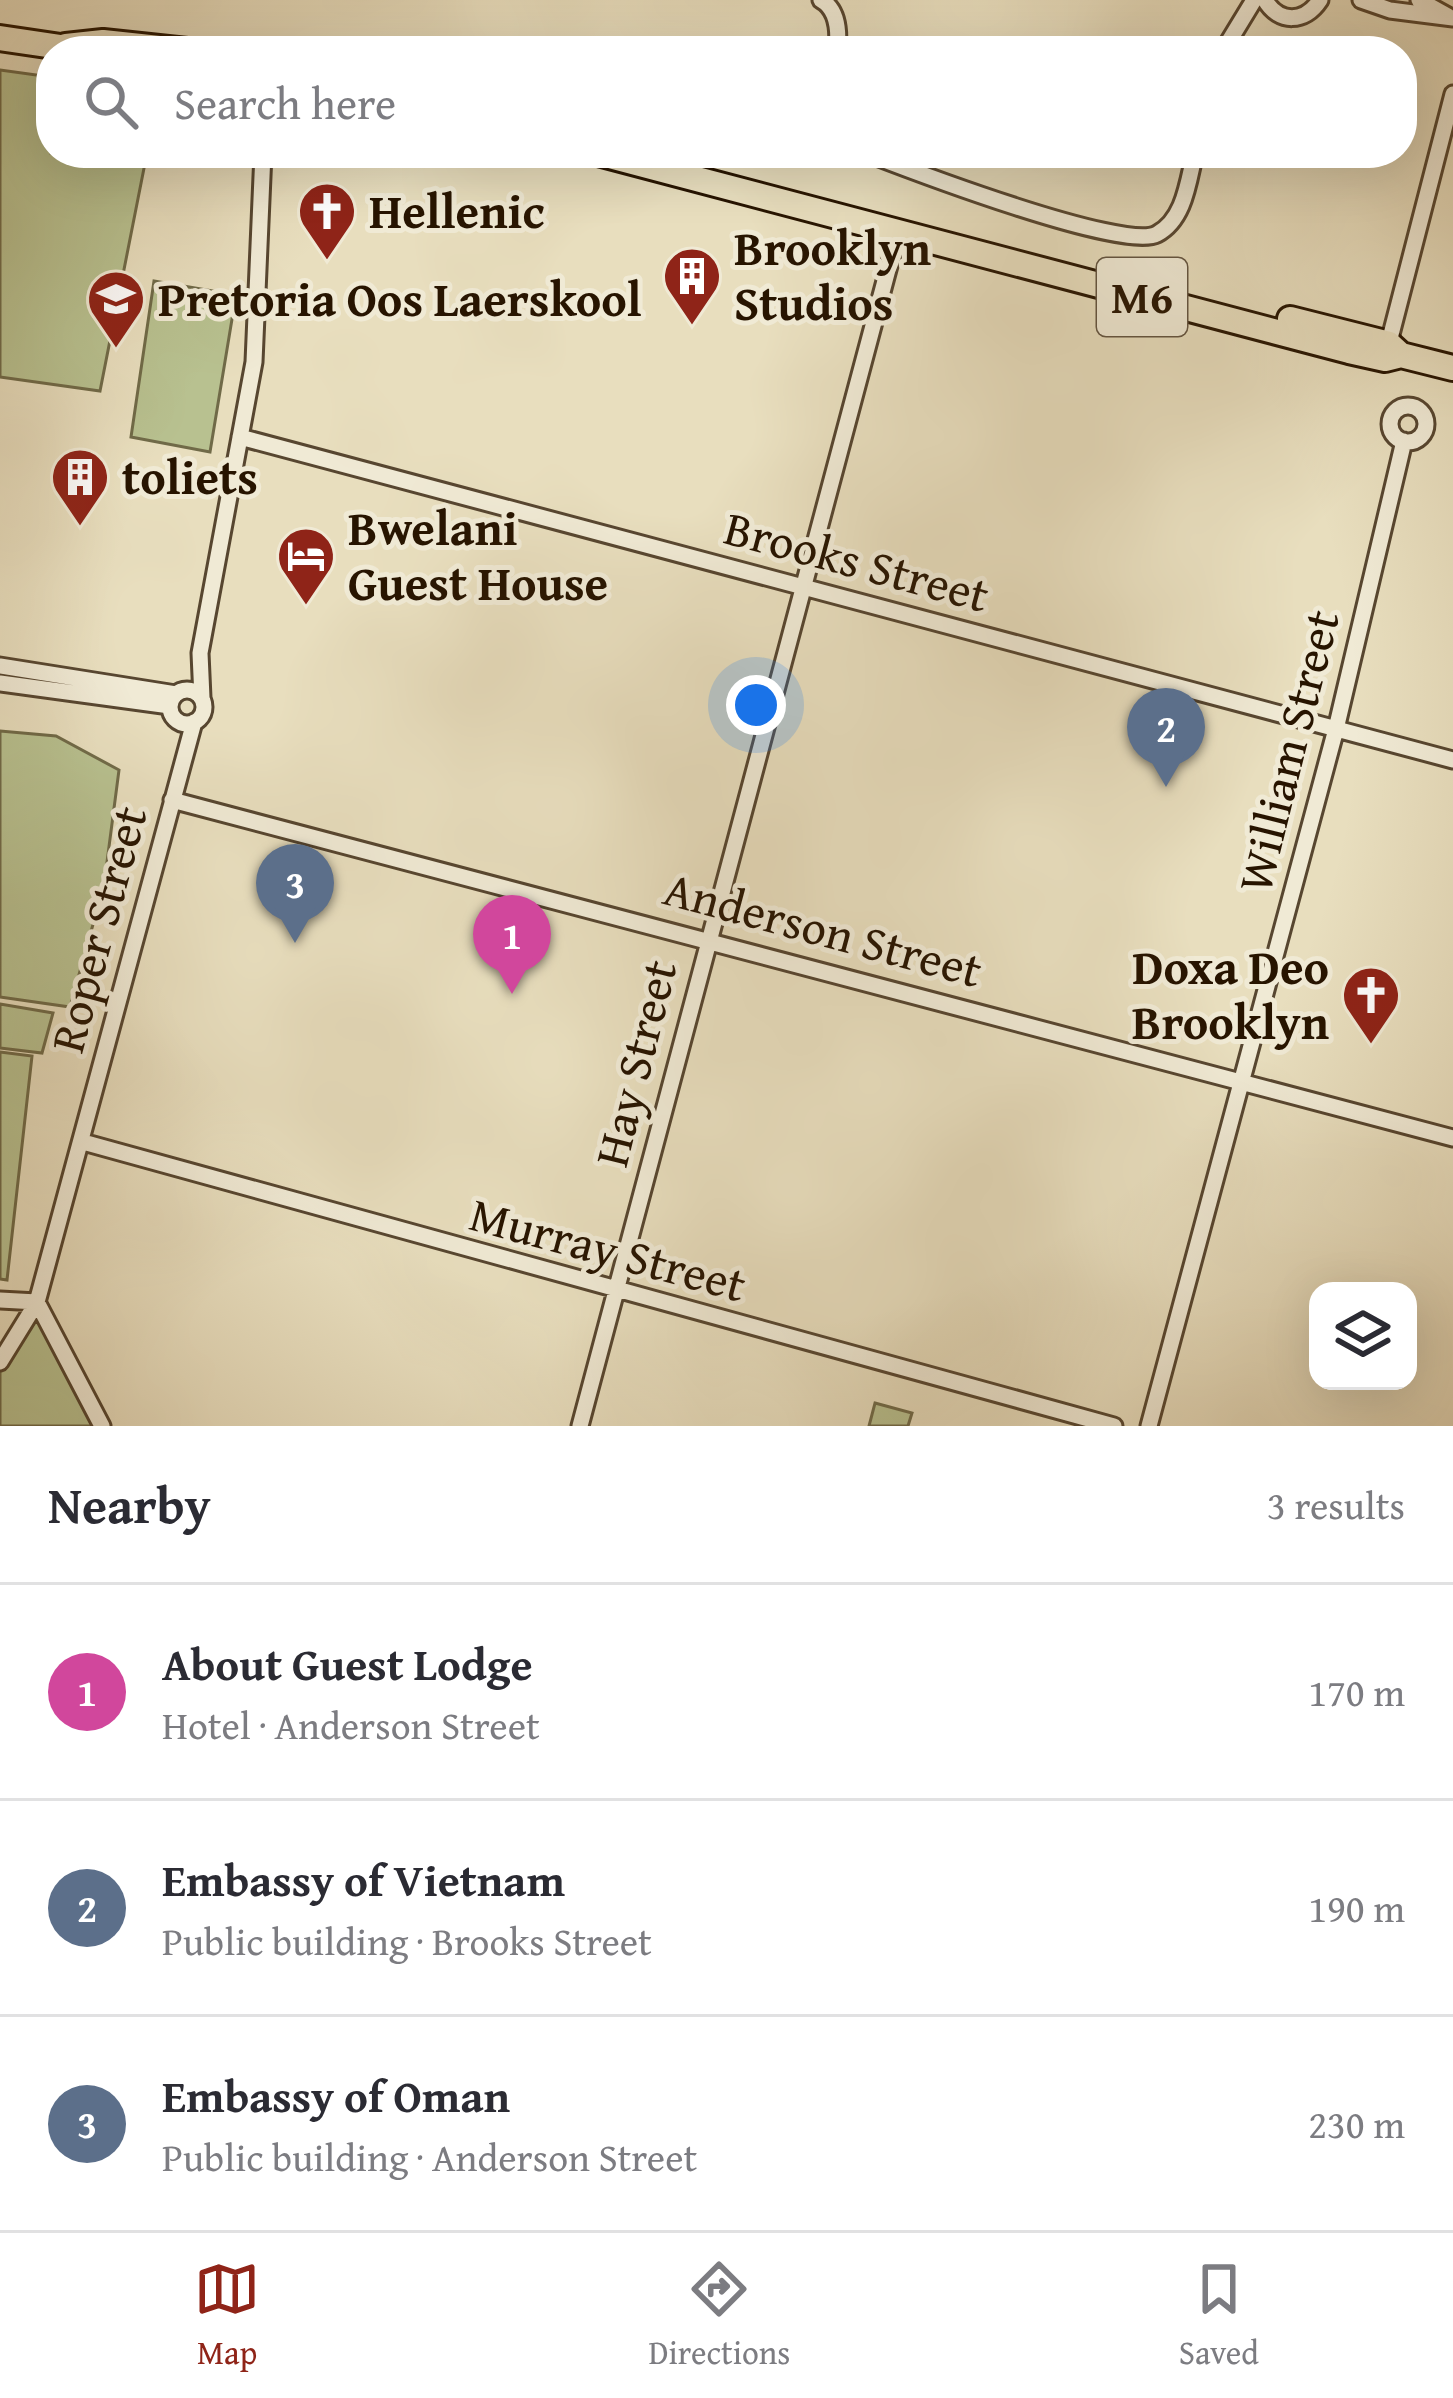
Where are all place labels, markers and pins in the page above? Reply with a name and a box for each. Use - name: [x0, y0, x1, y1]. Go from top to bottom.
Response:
- place label: Hellenic: [369, 175, 545, 246]
- church icon: Hellenic: [296, 180, 358, 262]
- place label: Brooklyn Studios: [734, 212, 931, 338]
- building icon: Brooklyn Studios: [661, 245, 723, 327]
- place label: Pretoria Oos Laerskool: [158, 263, 642, 334]
- school or university icon: Pretoria Oos Laerskool: [85, 268, 147, 350]
- place label: toliets: [122, 441, 258, 512]
- building icon: toliets: [49, 446, 111, 528]
- place label: Bwelani Guest House: [348, 492, 608, 618]
- hotel icon: Bwelani Guest House: [275, 525, 337, 607]
- pin: 2: [1127, 688, 1205, 787]
- pin: 3: [256, 844, 334, 943]
- pin: 1: [473, 895, 551, 994]
- place label: Doxa Deo Brooklyn: [1132, 931, 1329, 1057]
- church icon: Doxa Deo Brooklyn: [1340, 964, 1402, 1046]

